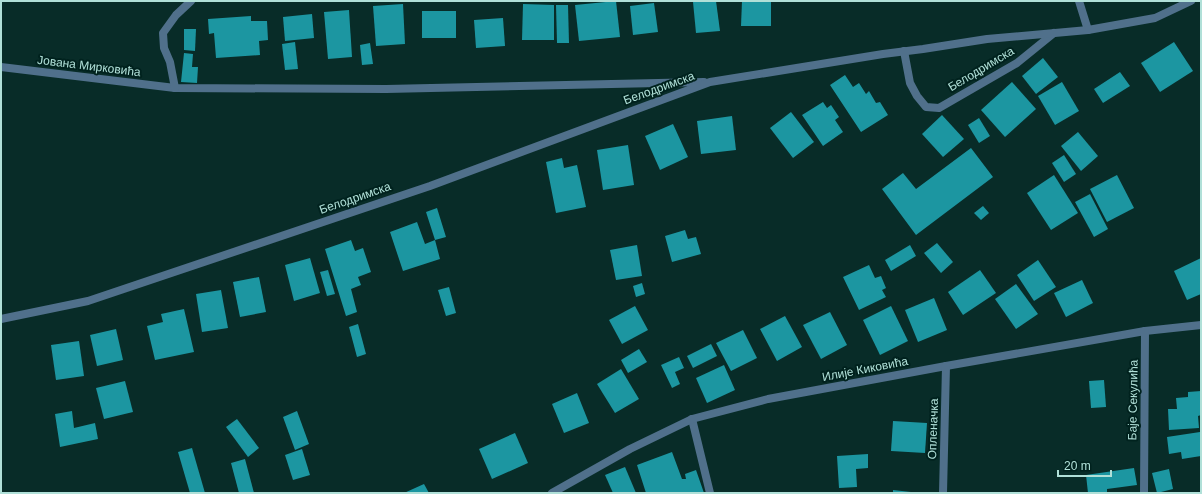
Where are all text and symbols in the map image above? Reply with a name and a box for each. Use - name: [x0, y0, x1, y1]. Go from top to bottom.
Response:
- street label: Белодримска: [945, 44, 1017, 94]
- street label: Јована Мирковића: [36, 53, 142, 79]
- street label: Белодримска: [622, 69, 697, 107]
- street label: Белодримска: [317, 179, 393, 217]
- street label: Илије Киковића: [821, 354, 909, 384]
- street label: Баје Секулића: [1125, 359, 1141, 440]
- street label: Опленачка: [925, 398, 941, 460]
- scale bar: [1058, 452, 1111, 478]
- text: 20 m: [1064, 459, 1091, 473]

